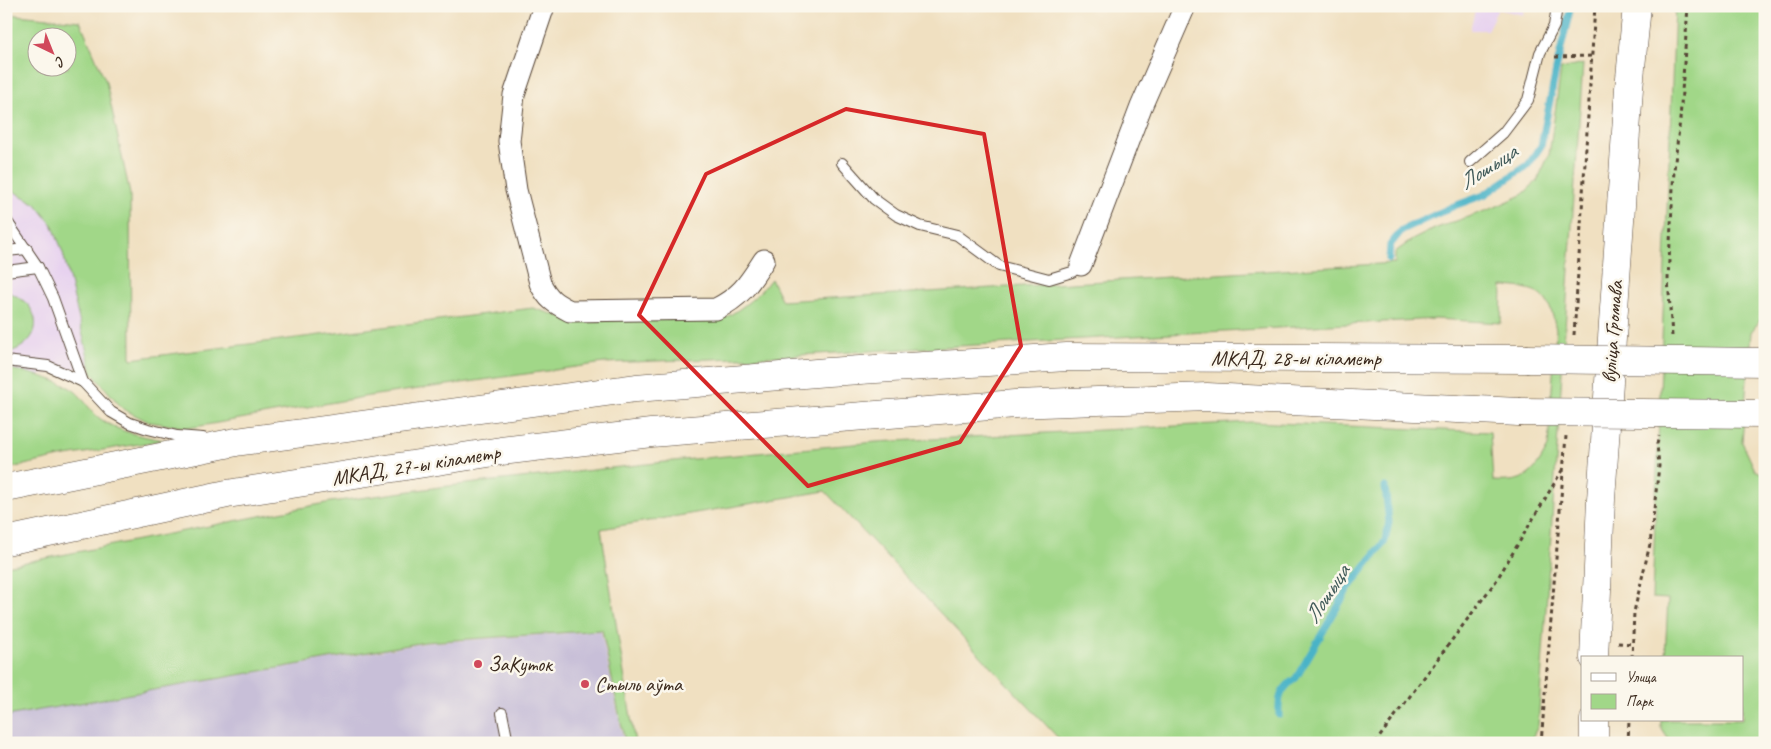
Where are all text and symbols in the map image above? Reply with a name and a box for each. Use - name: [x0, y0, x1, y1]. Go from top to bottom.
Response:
- north arrow: [28, 28, 78, 78]
- text: С: [51, 53, 69, 71]
- water label: Лошыца: [1454, 137, 1524, 196]
- street label: вуліца Громава: [1595, 278, 1629, 384]
- street label: МКАД, 28-ы кіламетр: [1211, 345, 1382, 371]
- street label: МКАД, 27-ы кіламетр: [330, 439, 503, 491]
- water label: Лошыца: [1298, 558, 1357, 628]
- place label: ЗаКуток: [488, 651, 554, 677]
- legend: [1581, 656, 1744, 722]
- marker: ЗаКуток: [472, 658, 484, 670]
- text: Улица: [1626, 668, 1657, 687]
- place label: Стыль аўта: [595, 671, 684, 697]
- marker: Стыль аўта: [579, 678, 591, 690]
- text: Парк: [1626, 692, 1654, 711]

